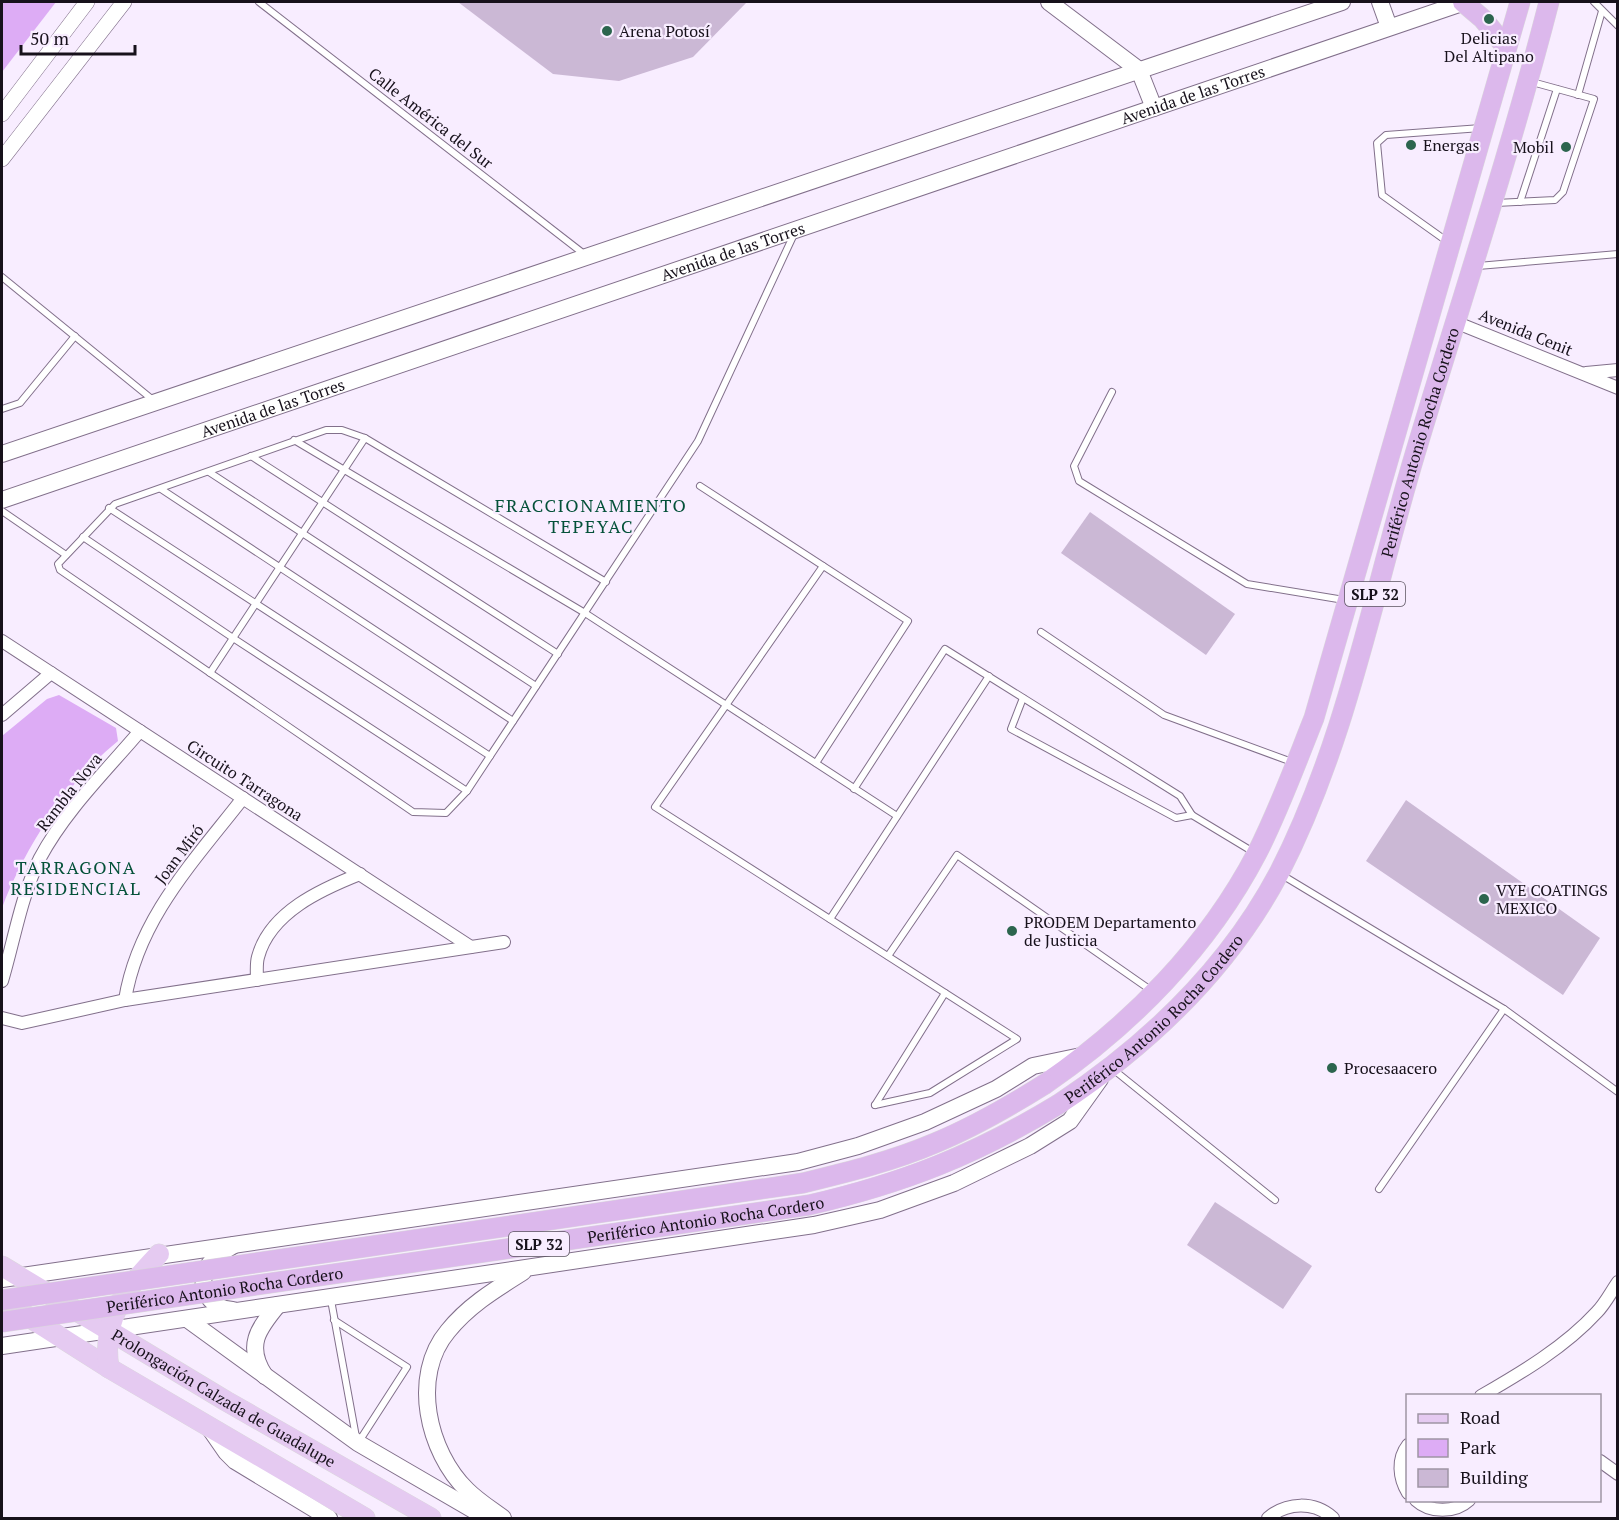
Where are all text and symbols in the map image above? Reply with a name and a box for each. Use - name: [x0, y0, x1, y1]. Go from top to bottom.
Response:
- marker: Delicias Del Altipano: [1482, 12, 1496, 26]
- scale bar: [21, 18, 135, 56]
- place label: Arena Potosí: [619, 20, 710, 42]
- marker: Arena Potosí: [600, 24, 614, 38]
- text: 50 m: [30, 26, 70, 50]
- place label: Delicias Del Altipano: [1444, 27, 1534, 67]
- street label: Avenida de las Torres: [1118, 60, 1268, 129]
- street label: Calle América del Sur: [364, 62, 498, 174]
- place label: Energas: [1423, 134, 1480, 156]
- place label: Mobil: [1513, 136, 1554, 158]
- marker: Energas: [1404, 138, 1418, 152]
- marker: Mobil: [1559, 140, 1573, 154]
- street label: Avenida de las Torres: [658, 217, 808, 286]
- street label: Avenida Cenit: [1476, 303, 1576, 361]
- street label: Periférico Antonio Rocha Cordero: [1376, 325, 1464, 560]
- street label: Avenida de las Torres: [198, 373, 348, 443]
- district label: FRACCIONAMIENTO TEPEYAC: [495, 493, 687, 538]
- road number: SLP 32: [1345, 582, 1405, 606]
- street label: Circuito Tarragona: [183, 734, 307, 826]
- street label: Rambla Nova: [31, 748, 107, 836]
- street label: Joan Miró: [149, 820, 209, 888]
- district label: TARRAGONA RESIDENCIAL: [11, 855, 141, 900]
- place label: VYE COATINGS MEXICO: [1496, 879, 1608, 919]
- marker: VYE COATINGS MEXICO: [1477, 892, 1491, 906]
- place label: PRODEM Departamento de Justicia: [1024, 911, 1196, 951]
- marker: PRODEM Departamento de Justicia: [1005, 924, 1019, 938]
- street label: Periférico Antonio Rocha Cordero: [1060, 930, 1248, 1108]
- place label: Procesaacero: [1344, 1057, 1437, 1079]
- marker: Procesaacero: [1325, 1061, 1339, 1075]
- street label: Periférico Antonio Rocha Cordero: [586, 1191, 826, 1248]
- road number: SLP 32: [509, 1232, 569, 1256]
- street label: Periférico Antonio Rocha Cordero: [105, 1262, 345, 1318]
- street label: Prolongación Calzada de Guadalupe: [108, 1324, 340, 1472]
- legend: [1406, 1394, 1601, 1502]
- text: Road: [1460, 1405, 1500, 1429]
- text: Park: [1460, 1435, 1497, 1459]
- text: Building: [1460, 1465, 1528, 1489]

